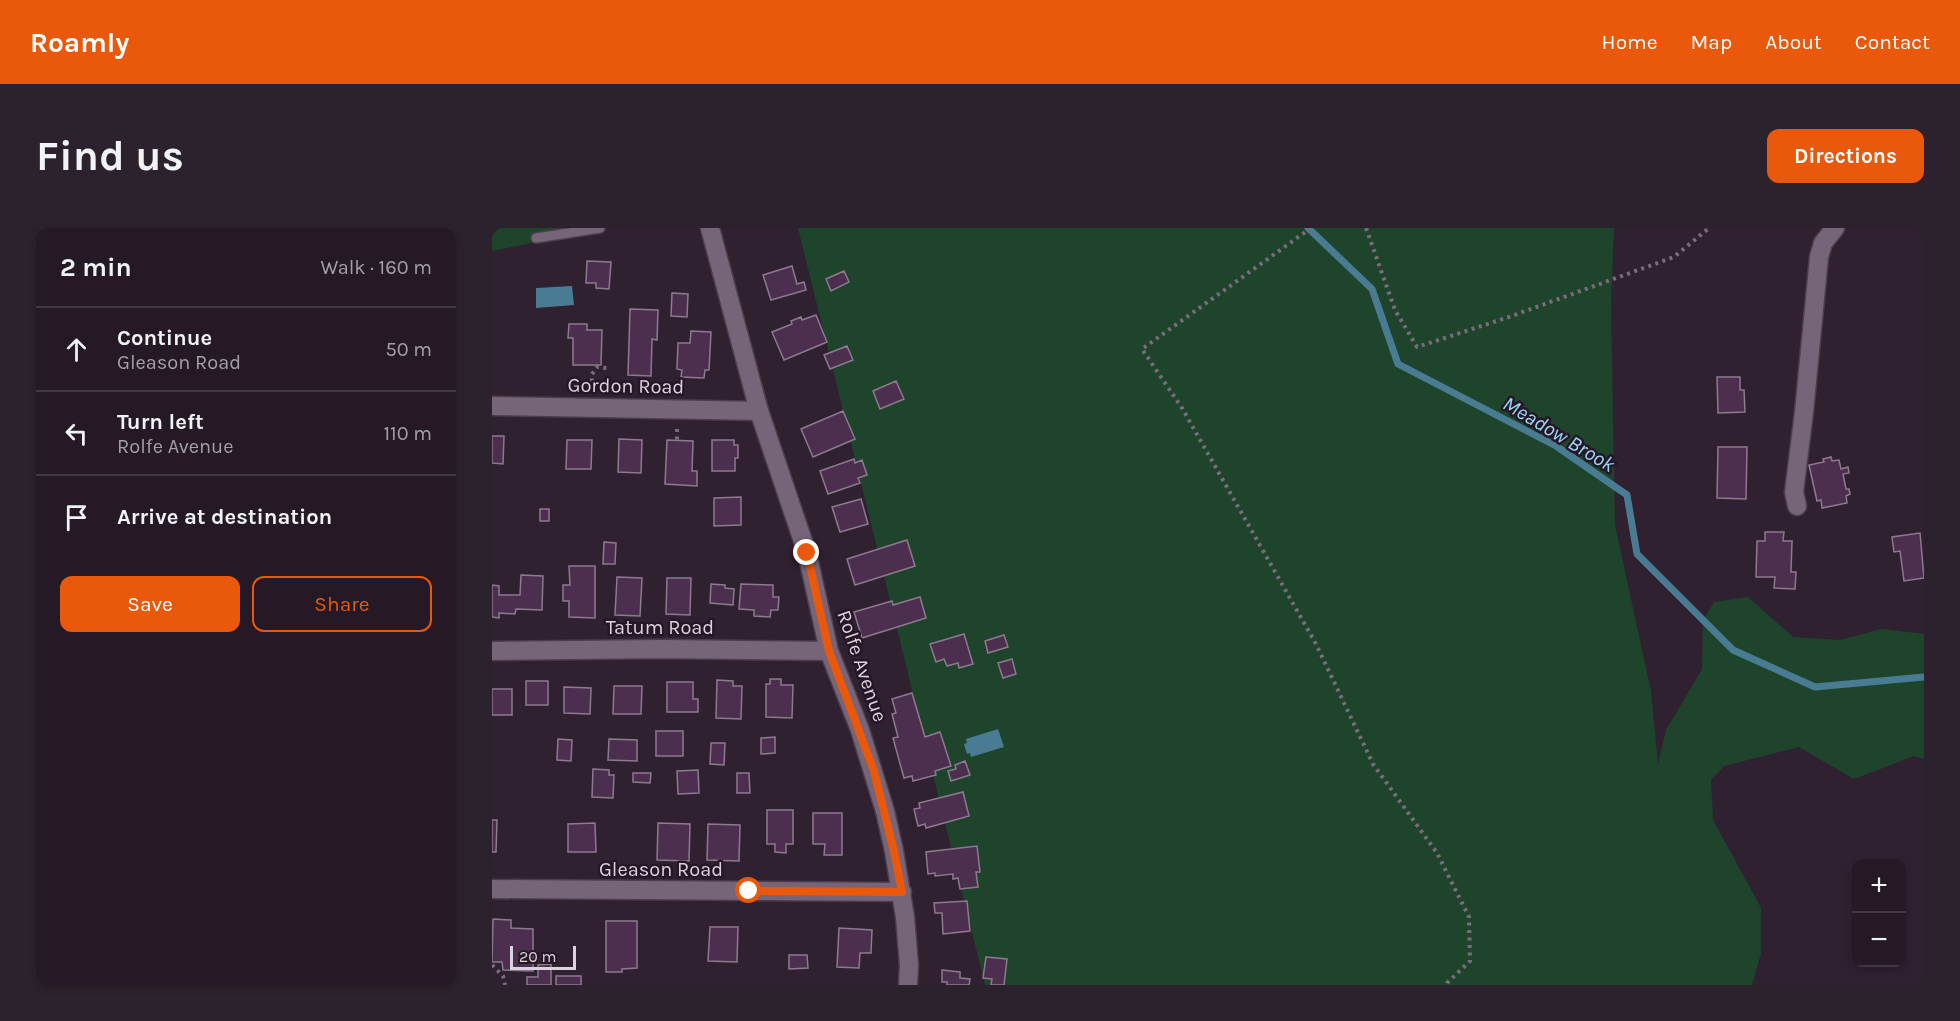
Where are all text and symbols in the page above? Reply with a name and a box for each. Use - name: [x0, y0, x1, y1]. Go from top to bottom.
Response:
- text: Roamly: [30, 26, 129, 59]
- text: Home: [1602, 30, 1658, 54]
- text: Map: [1691, 30, 1732, 54]
- text: About: [1765, 30, 1822, 54]
- text: Contact: [1855, 30, 1930, 54]
- button: Directions: [1767, 129, 1924, 183]
- text: Find us: [36, 131, 184, 181]
- text: 2 min: [60, 252, 132, 283]
- text: Walk · 160 m: [320, 256, 432, 279]
- text: Continue: [117, 325, 212, 351]
- icon: ahead: [60, 333, 93, 366]
- text: 50 m: [385, 338, 432, 361]
- text: Gleason Road: [117, 351, 241, 374]
- street label: Gordon Road: [567, 373, 685, 399]
- water label: Meadow Brook: [1499, 391, 1620, 477]
- text: Turn left: [117, 409, 204, 435]
- icon: left: [60, 417, 93, 450]
- text: 110 m: [383, 422, 432, 445]
- text: Rolfe Avenue: [117, 435, 233, 458]
- icon: arrive: [60, 501, 93, 534]
- text: Arrive at destination: [117, 504, 332, 530]
- route end: [793, 539, 819, 565]
- button: Save: [60, 576, 240, 632]
- button: Share: [252, 576, 432, 632]
- street label: Rolfe Avenue: [832, 607, 892, 725]
- street label: Tatum Road: [606, 616, 714, 639]
- street label: Gleason Road: [599, 858, 723, 881]
- map controls: [1852, 859, 1906, 967]
- button: +: [1852, 859, 1906, 913]
- route start: [735, 877, 761, 903]
- button: −: [1852, 913, 1906, 967]
- scale bar: [510, 943, 576, 970]
- text: 20 m: [519, 947, 557, 966]

